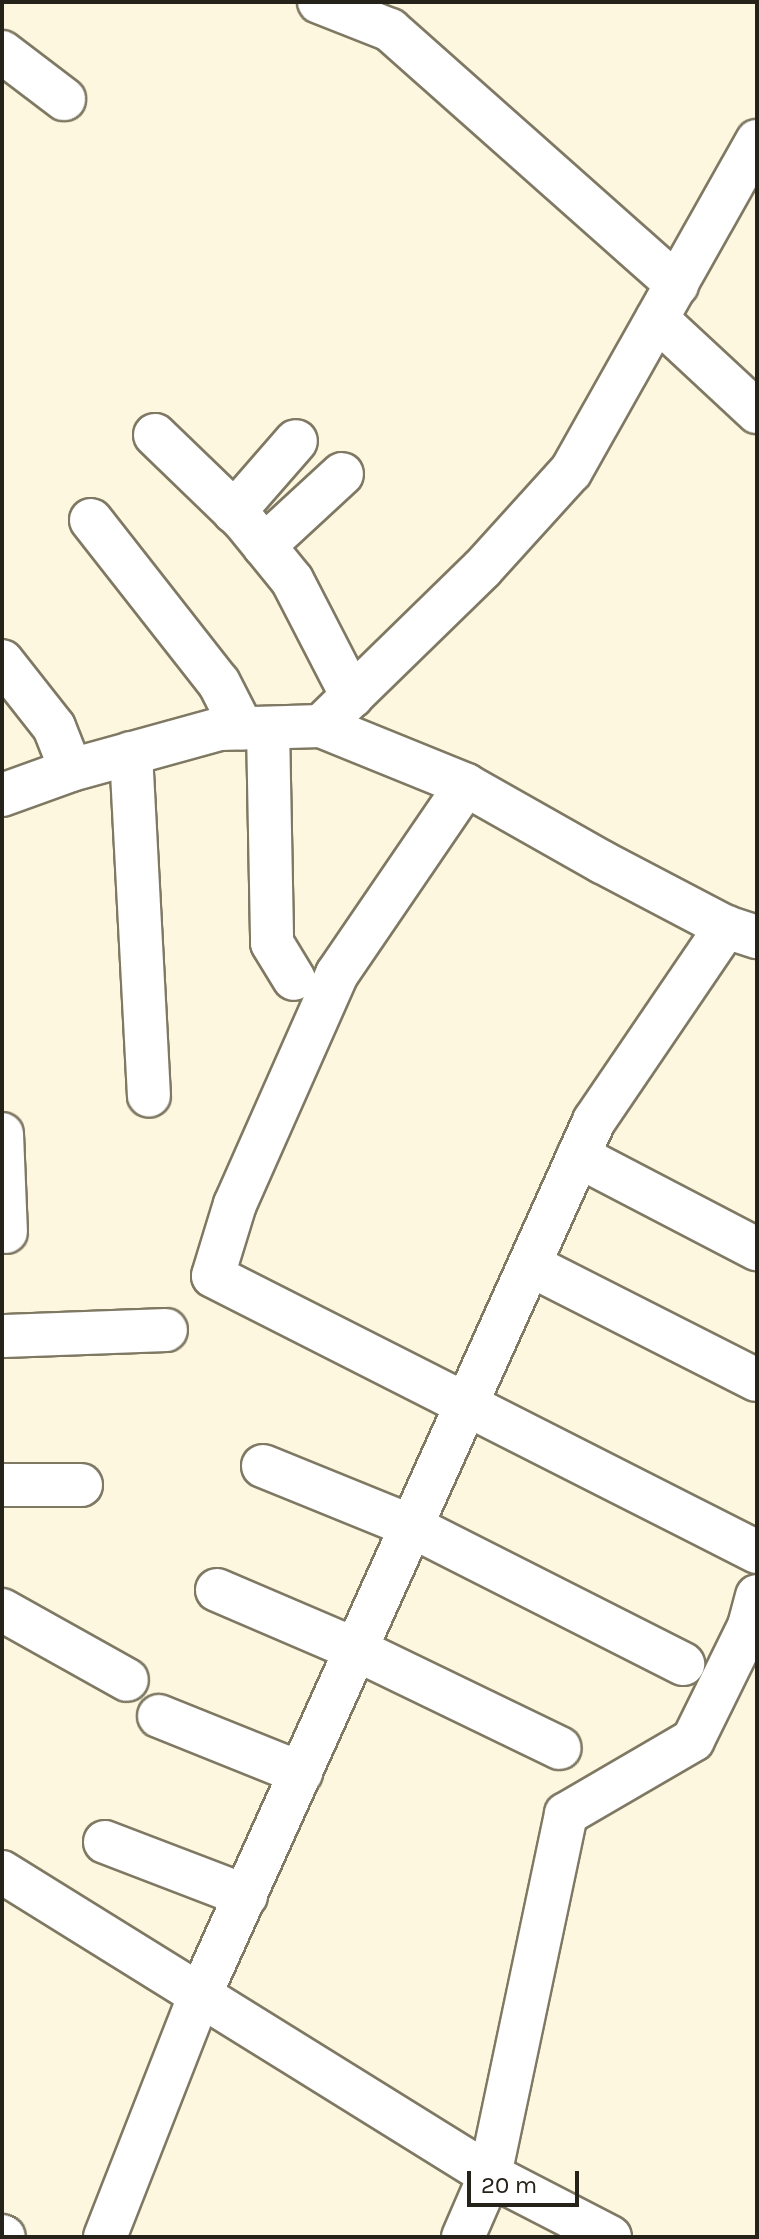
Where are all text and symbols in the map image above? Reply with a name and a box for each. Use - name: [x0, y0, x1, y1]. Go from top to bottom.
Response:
- scale bar: [471, 2155, 583, 2205]
- text: 20 m: [481, 2171, 537, 2199]

